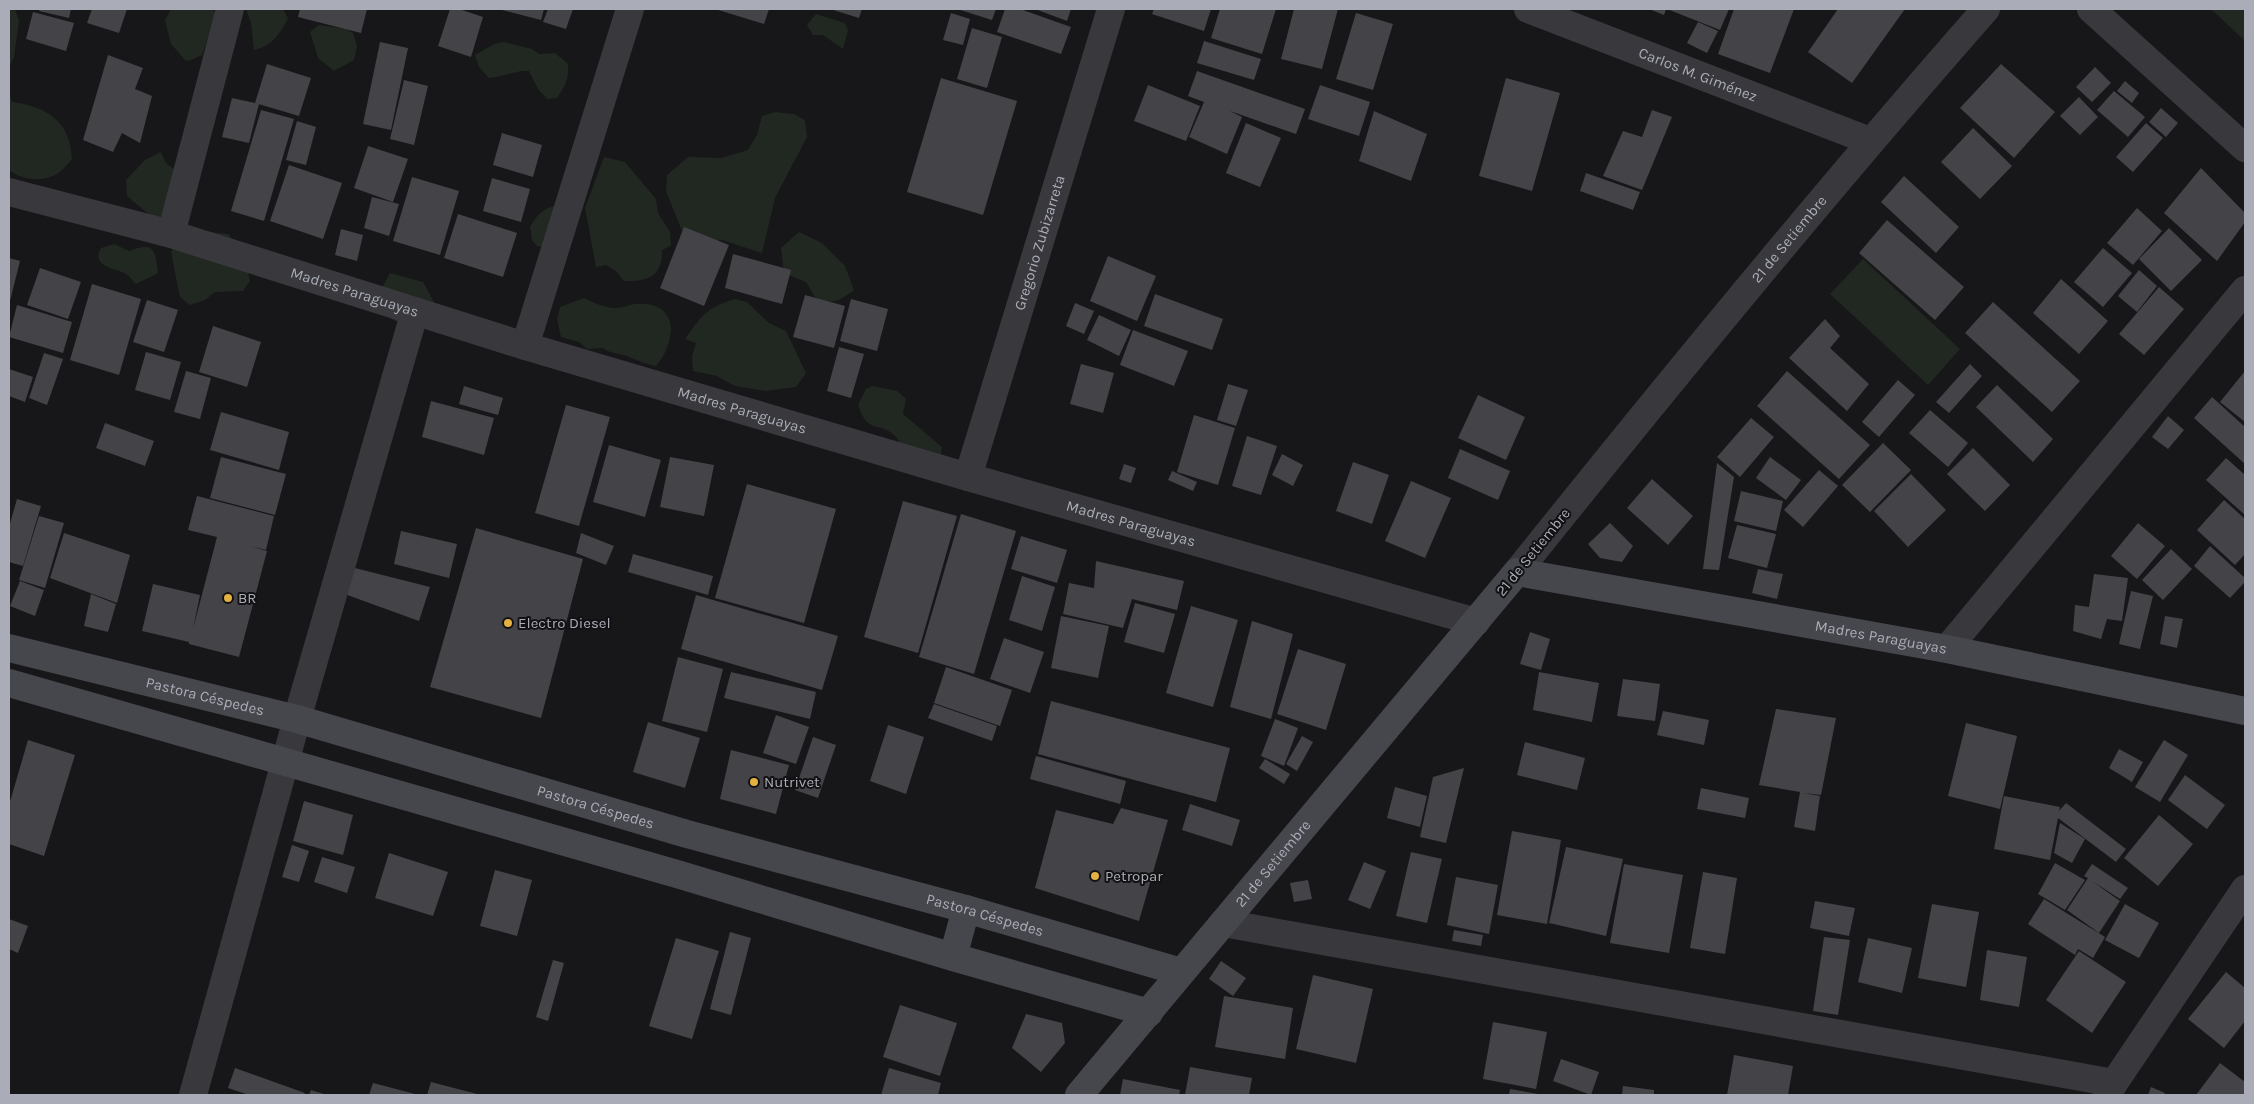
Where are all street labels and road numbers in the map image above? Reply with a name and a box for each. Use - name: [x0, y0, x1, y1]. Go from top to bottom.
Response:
- street label: Carlos M. Giménez: [1636, 44, 1760, 106]
- street label: Gregorio Zubizarreta: [1010, 173, 1069, 312]
- street label: 21 de Setiembre: [1747, 192, 1831, 286]
- street label: Madres Paraguayas: [288, 263, 421, 321]
- street label: Madres Paraguayas: [675, 383, 809, 438]
- street label: Madres Paraguayas: [1064, 496, 1198, 550]
- street label: 21 de Setiembre: [1492, 504, 1574, 600]
- street label: Madres Paraguayas: [1814, 617, 1948, 658]
- street label: Pastora Céspedes: [144, 673, 266, 720]
- street label: Pastora Céspedes: [535, 781, 656, 833]
- street label: 21 de Setiembre: [1231, 816, 1314, 911]
- street label: Pastora Céspedes: [924, 890, 1046, 940]

